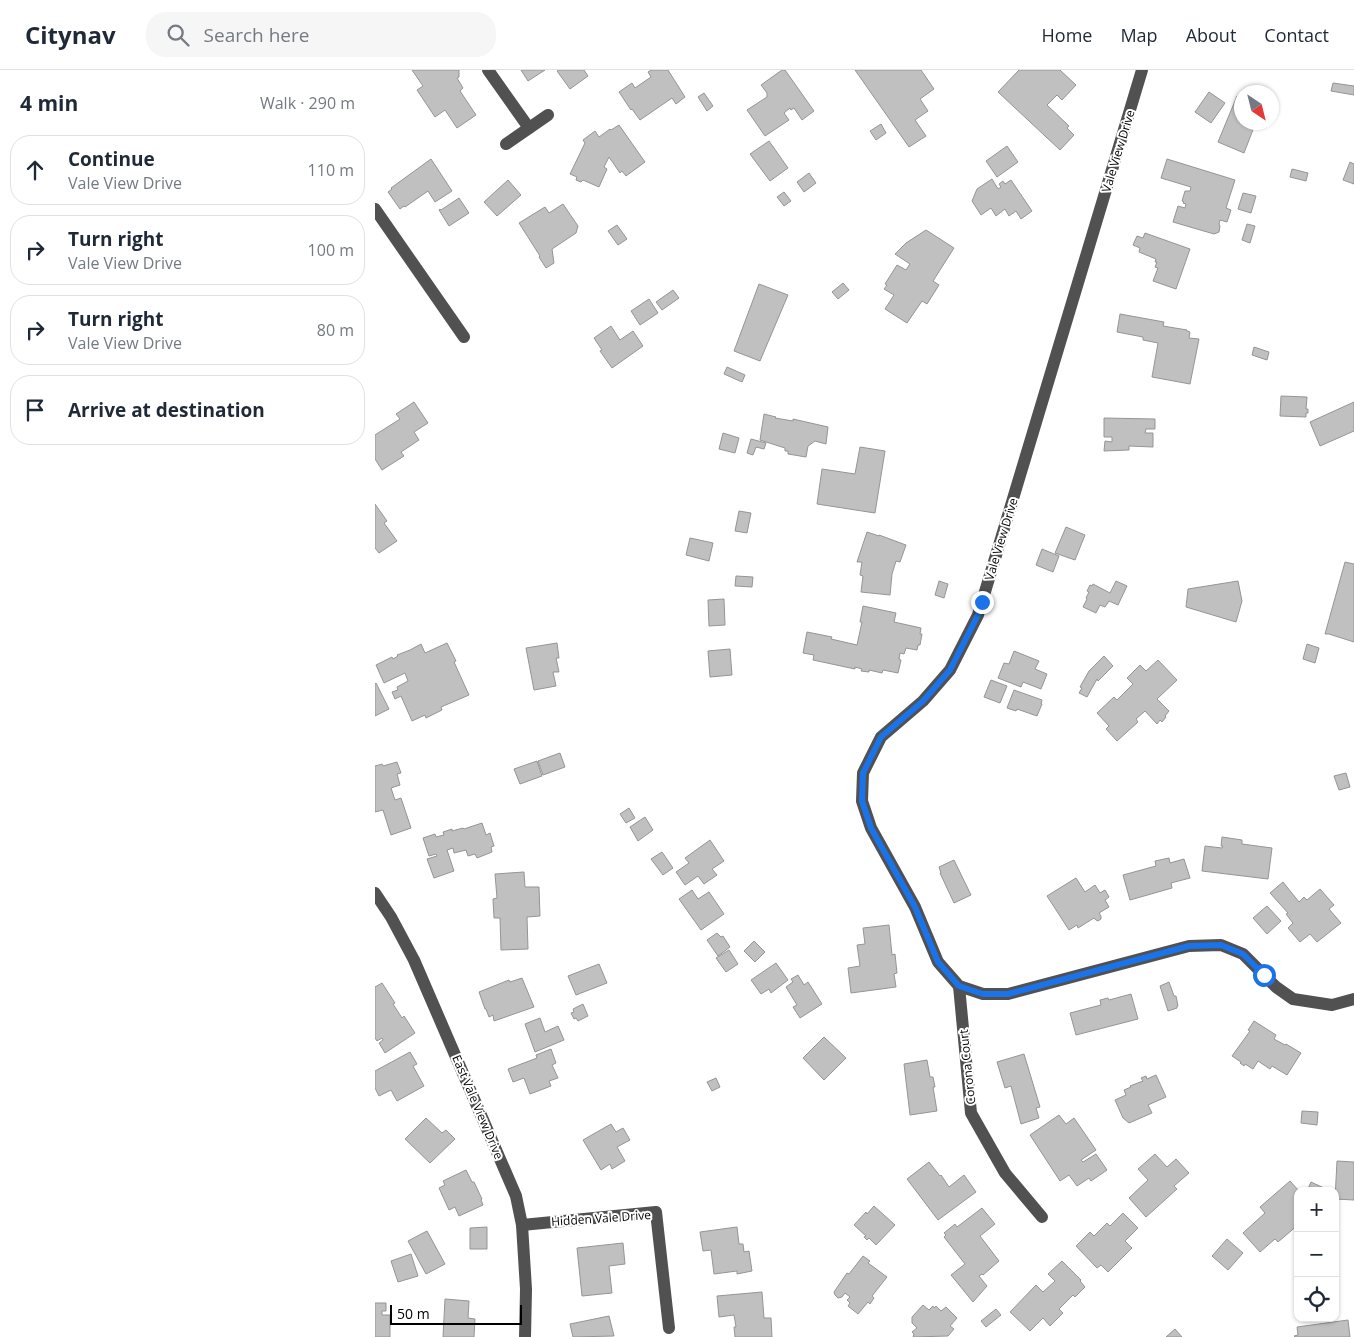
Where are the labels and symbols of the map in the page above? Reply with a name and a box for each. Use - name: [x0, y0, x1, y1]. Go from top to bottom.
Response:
- north arrow: [1234, 85, 1279, 130]
- street label: Vale View Drive: [1097, 107, 1139, 194]
- street label: Vale View Drive: [980, 495, 1022, 582]
- route end: [971, 591, 994, 614]
- route start: [1253, 964, 1276, 987]
- street label: Corona Court: [955, 1029, 979, 1105]
- street label: East Vale View Drive: [448, 1052, 508, 1162]
- street label: Hidden Vale Drive: [551, 1206, 652, 1230]
- scale bar: [390, 1302, 523, 1325]

